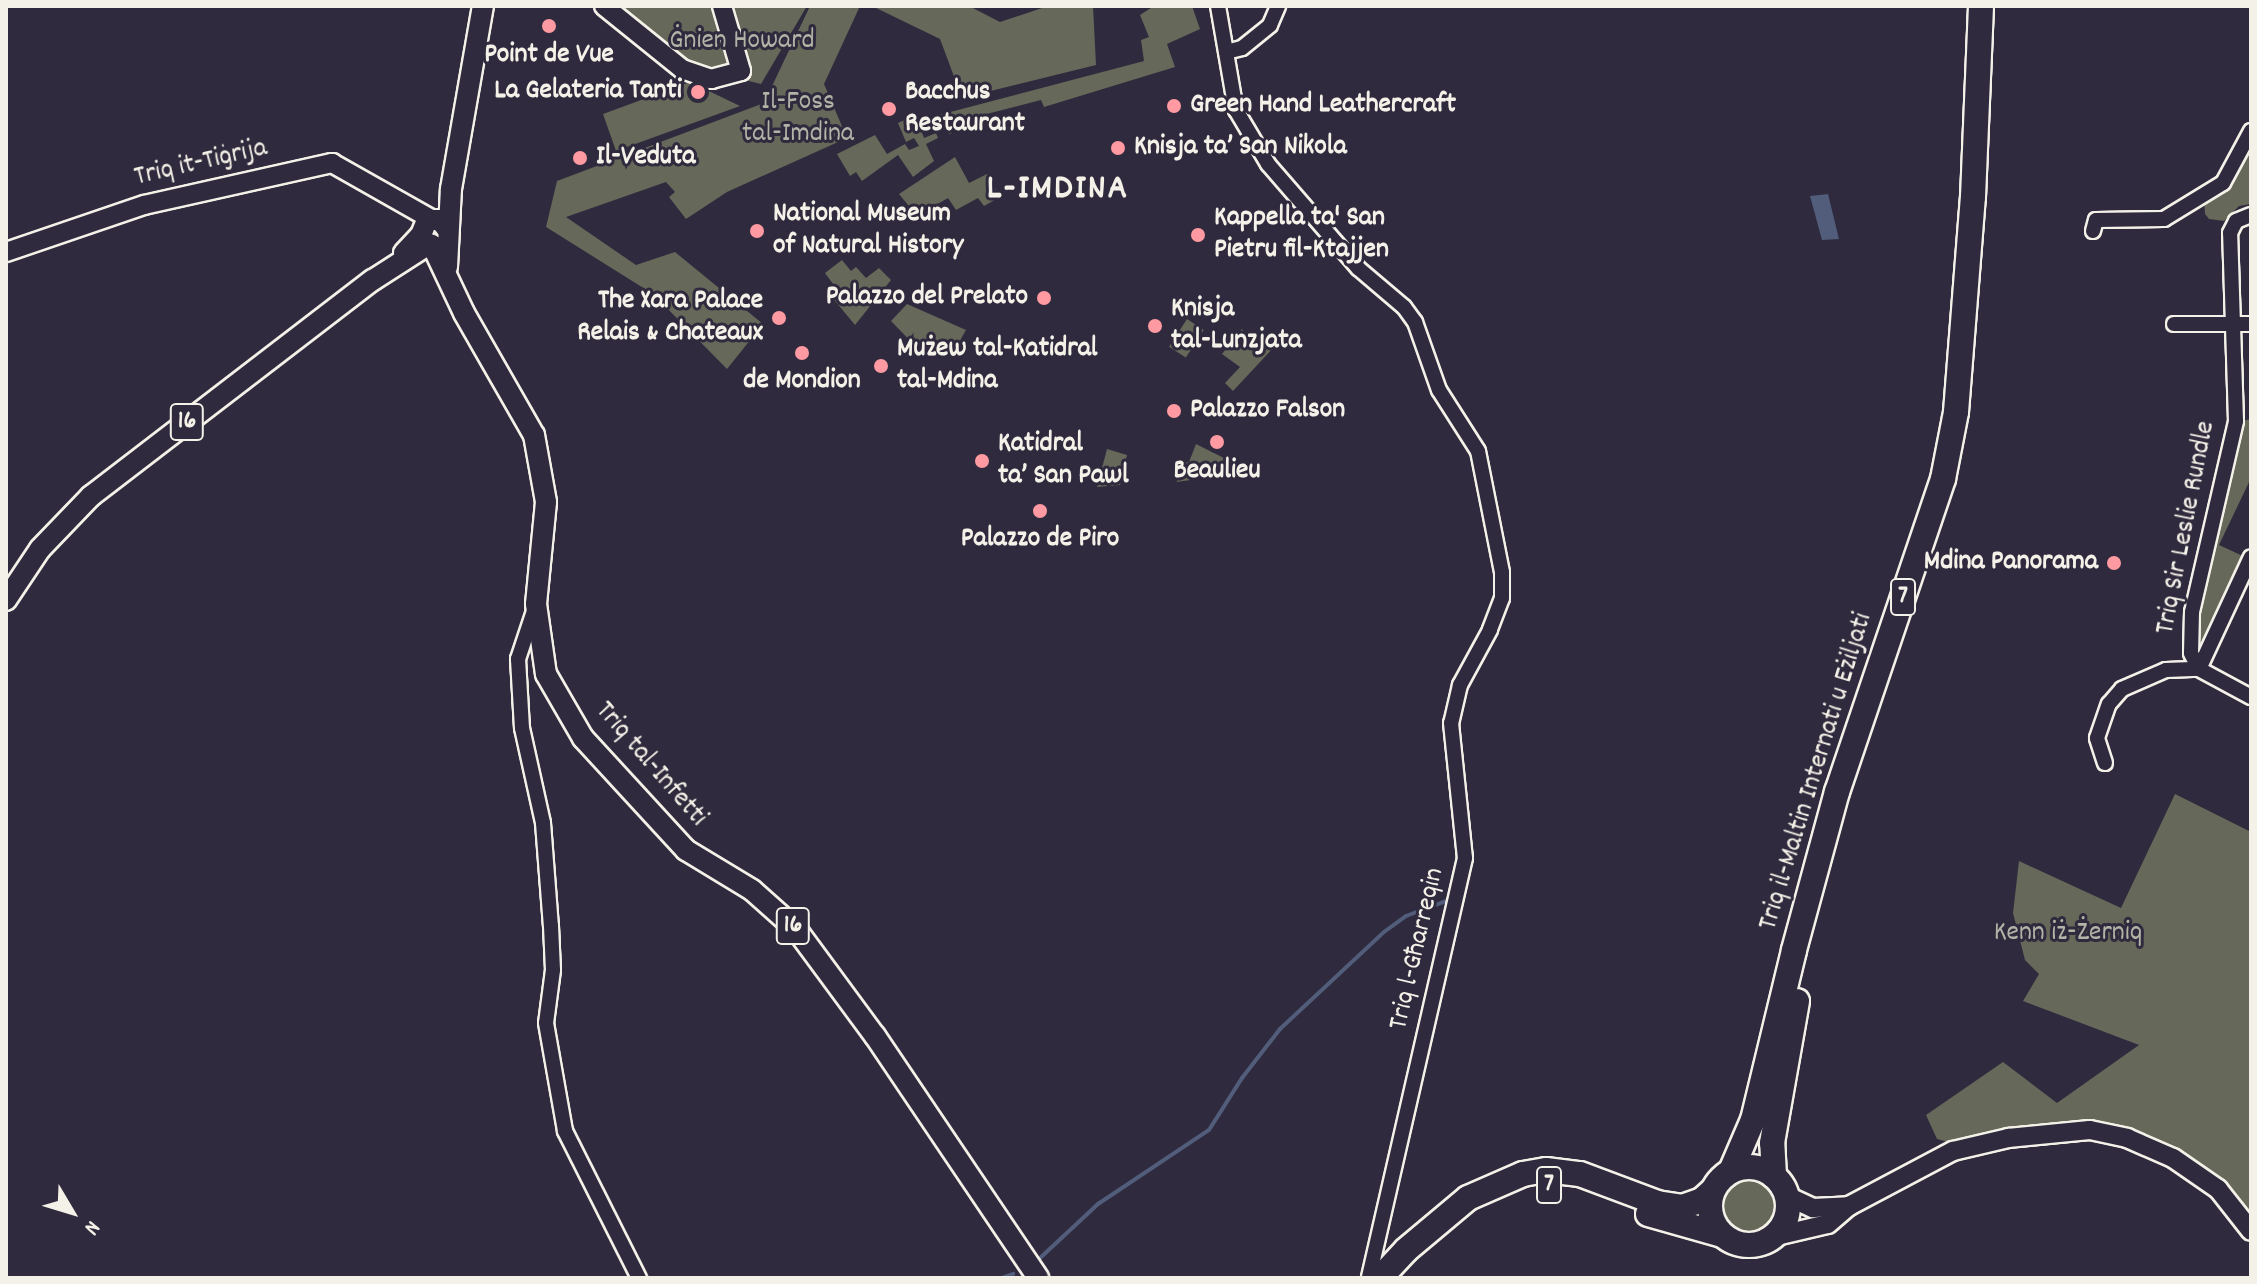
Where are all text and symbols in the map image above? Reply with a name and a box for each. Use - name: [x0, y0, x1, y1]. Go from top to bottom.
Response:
- marker: Point de Vue: [540, 17, 558, 35]
- park label: Ġnien Howard: [669, 25, 815, 59]
- place label: Point de Vue: [484, 39, 614, 73]
- place label: La Gelateria Tanti: [494, 75, 682, 109]
- place label: Bacchus Restaurant: [905, 76, 1025, 142]
- marker: La Gelateria Tanti: [689, 83, 707, 101]
- park label: Il-Foss tal-Imdina: [742, 86, 854, 152]
- place label: Green Hand Leathercraft: [1190, 89, 1456, 123]
- marker: Green Hand Leathercraft: [1165, 97, 1183, 115]
- marker: Bacchus Restaurant: [880, 100, 898, 118]
- place label: Knisja ta’ San Nikola: [1134, 131, 1347, 165]
- street label: Triq it-Tiġrija: [131, 132, 271, 196]
- marker: Knisja ta’ San Nikola: [1109, 139, 1127, 157]
- place label: Il-Veduta: [596, 141, 695, 175]
- marker: Il-Veduta: [571, 149, 589, 167]
- district label: L-IMDINA: [987, 169, 1129, 213]
- place label: National Museum of Natural History: [773, 198, 963, 264]
- place label: Kappella ta' San Pietru fil-Ktajjen: [1214, 202, 1389, 268]
- marker: National Museum of Natural History: [748, 222, 766, 240]
- marker: Kappella ta' San Pietru fil-Ktajjen: [1189, 226, 1207, 244]
- place label: Palazzo del Prelato: [826, 281, 1028, 315]
- place label: The Xara Palace Relais & Chateaux: [577, 285, 763, 351]
- marker: Palazzo del Prelato: [1035, 289, 1053, 307]
- place label: Knisja tal-Lunzjata: [1171, 293, 1302, 359]
- marker: The Xara Palace Relais & Chateaux: [770, 309, 788, 327]
- marker: Knisja tal-Lunzjata: [1146, 317, 1164, 335]
- place label: Mużew tal-Katidral tal-Mdina: [897, 333, 1097, 399]
- marker: de Mondion: [793, 344, 811, 362]
- marker: Mużew tal-Katidral tal-Mdina: [872, 357, 890, 375]
- place label: de Mondion: [743, 365, 861, 399]
- place label: Palazzo Falson: [1190, 394, 1345, 428]
- road number: 16: [169, 400, 205, 444]
- marker: Palazzo Falson: [1165, 402, 1183, 420]
- street label: Triq Sir Leslie Rundle: [2150, 418, 2224, 638]
- place label: Katidral ta’ San Pawl: [998, 428, 1129, 494]
- marker: Beaulieu: [1208, 433, 1226, 451]
- marker: Katidral ta’ San Pawl: [973, 452, 991, 470]
- place label: Beaulieu: [1174, 455, 1260, 489]
- marker: Palazzo de Piro: [1031, 502, 1049, 520]
- place label: Palazzo de Piro: [961, 523, 1119, 557]
- place label: Mdina Panorama: [1924, 546, 2098, 580]
- marker: Mdina Panorama: [2105, 554, 2123, 572]
- road number: 7: [1889, 575, 1917, 619]
- street label: Triq il-Maltin Internati u Eżiljati: [1753, 609, 1881, 935]
- street label: Triq tal-Infetti: [587, 696, 713, 834]
- street label: Triq l-Għarreqin: [1383, 865, 1453, 1033]
- road number: 16: [775, 904, 811, 948]
- park label: Kenn iż-Żerniq: [1994, 917, 2142, 951]
- road number: 7: [1535, 1163, 1563, 1207]
- north arrow: [32, 1172, 112, 1252]
- text: N: [76, 1213, 107, 1241]

